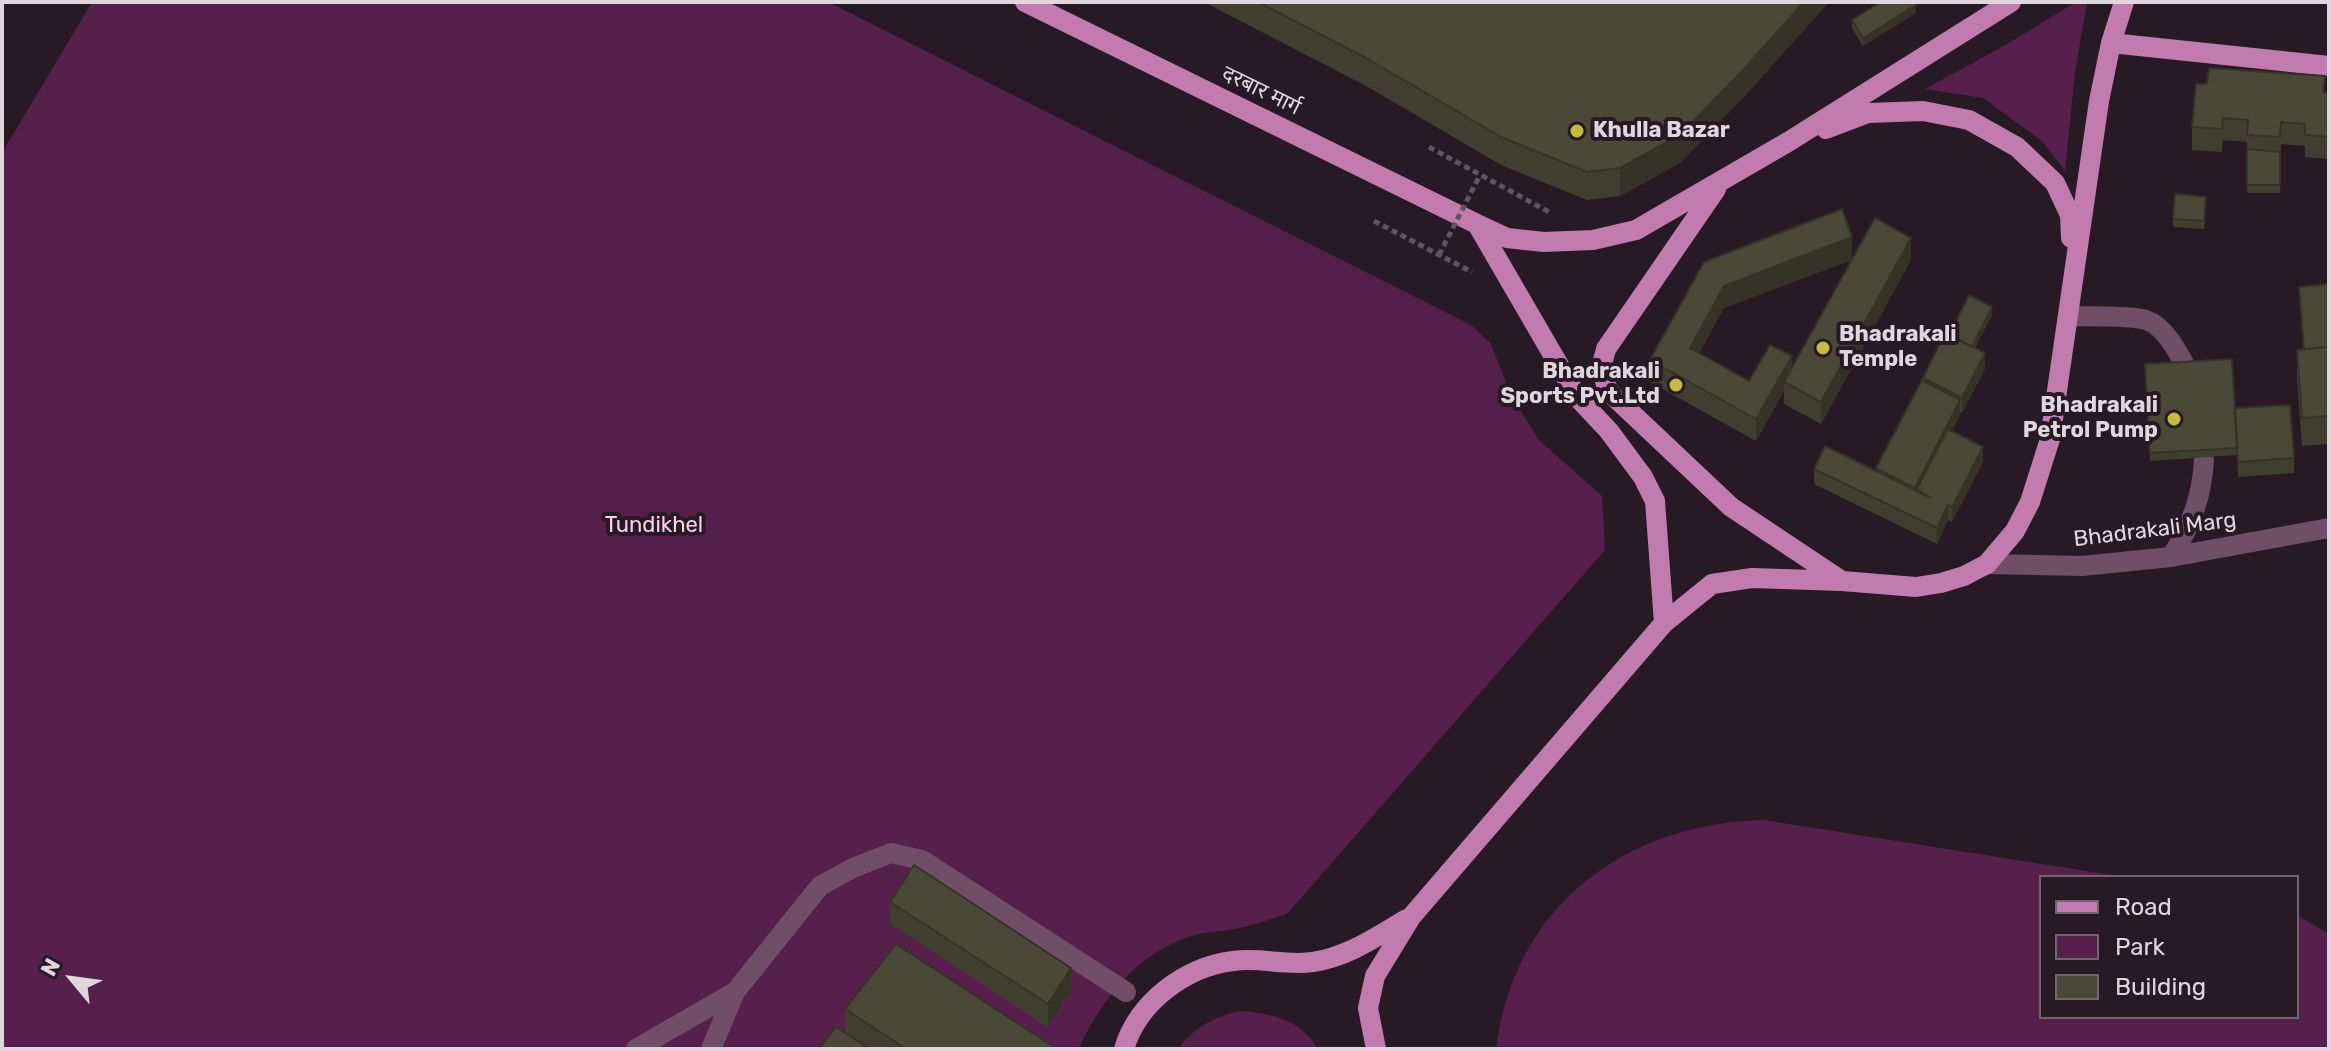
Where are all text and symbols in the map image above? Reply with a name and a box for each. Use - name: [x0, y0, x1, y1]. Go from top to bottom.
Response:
- street label: दरबार मार्ग: [1217, 61, 1305, 121]
- place label: Khulla Bazar: [1593, 118, 1730, 144]
- marker: Khulla Bazar: [1568, 122, 1586, 140]
- place label: Bhadrakali Temple: [1839, 322, 1957, 374]
- marker: Bhadrakali Temple: [1814, 339, 1832, 357]
- place label: Bhadrakali Sports Pvt.Ltd: [1501, 359, 1660, 410]
- marker: Bhadrakali Sports Pvt.Ltd: [1667, 376, 1685, 394]
- place label: Bhadrakali Petrol Pump: [2023, 393, 2158, 444]
- marker: Bhadrakali Petrol Pump: [2165, 410, 2183, 428]
- street label: Bhadrakali Marg: [2072, 507, 2238, 553]
- park label: Tundikhel: [605, 513, 703, 539]
- legend: [2039, 875, 2299, 1019]
- text: Road: [2115, 893, 2172, 921]
- text: Park: [2115, 933, 2165, 961]
- north arrow: [32, 939, 112, 1019]
- text: N: [35, 954, 66, 981]
- text: Building: [2115, 973, 2206, 1001]

